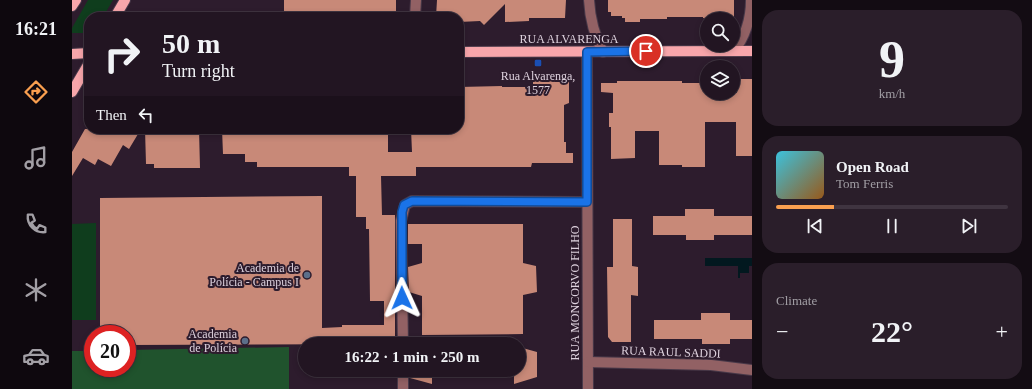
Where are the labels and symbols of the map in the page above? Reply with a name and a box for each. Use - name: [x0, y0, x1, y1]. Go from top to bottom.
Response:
- street label: RUA ALVARENGA: [519, 32, 619, 46]
- pin: [629, 34, 663, 68]
- marker: Rua Alvarenga, 1577: [533, 58, 543, 68]
- place label: Rua Alvarenga, 1577: [501, 69, 575, 97]
- street label: RUA MONCORVO FILHO: [568, 225, 582, 361]
- place label: Academia de Polícia - Campus I: [209, 261, 299, 289]
- marker: Academia de Polícia - Campus I: [302, 270, 312, 280]
- position arrow: [381, 277, 423, 319]
- speed limit sign: 20: [84, 325, 136, 377]
- place label: Academia de Polícia: [188, 327, 238, 355]
- marker: Academia de Polícia: [240, 336, 250, 346]
- street label: RUA RAUL SADDI: [621, 343, 721, 361]

